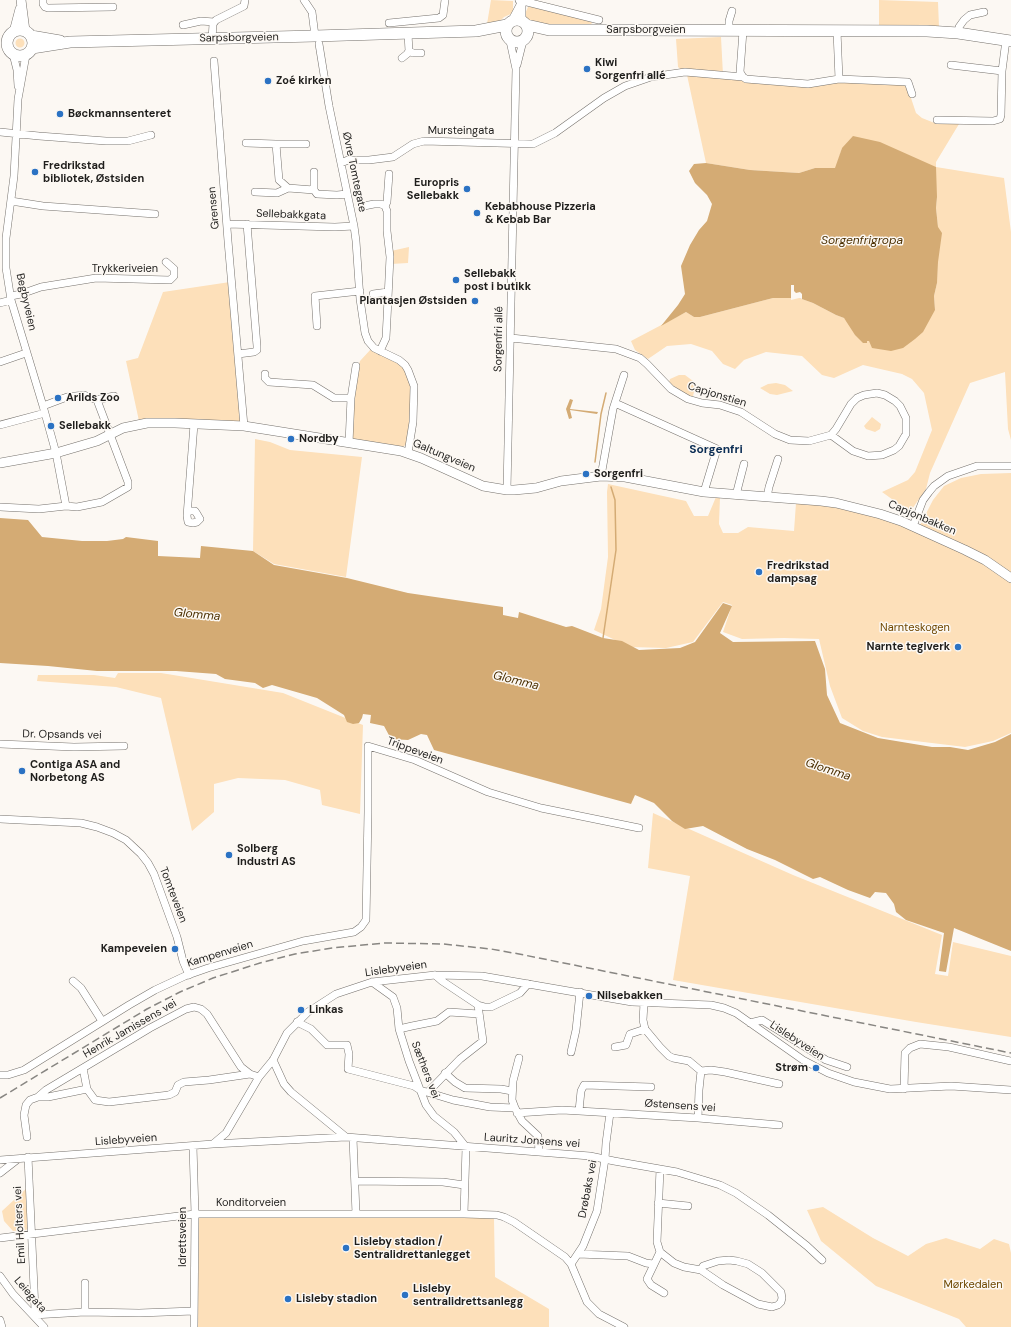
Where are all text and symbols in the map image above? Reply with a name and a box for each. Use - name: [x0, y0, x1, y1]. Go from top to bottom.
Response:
- street label: Sarpsborgveien: [606, 23, 686, 37]
- street label: Sarpsborgveien: [199, 31, 279, 45]
- place label: Kiwi Sorgenfri allé: [595, 56, 666, 82]
- marker: Kiwi Sorgenfri allé: [582, 64, 592, 74]
- place label: Zoé kirken: [276, 74, 331, 88]
- marker: Zoé kirken: [263, 76, 273, 86]
- place label: Bøckmannsenteret: [68, 107, 171, 121]
- marker: Bøckmannsenteret: [55, 109, 65, 119]
- street label: Mursteingata: [428, 124, 494, 138]
- street label: Øvre Tomtegate: [339, 131, 369, 213]
- place label: Fredrikstad bibliotek, Østsiden: [43, 159, 144, 185]
- marker: Fredrikstad bibliotek, Østsiden: [30, 167, 40, 177]
- place label: Europris Sellebakk: [407, 176, 459, 202]
- marker: Europris Sellebakk: [462, 184, 472, 194]
- street label: Grensen: [206, 186, 222, 230]
- place label: Kebabhouse Pizzeria & Kebab Bar: [485, 200, 596, 226]
- street label: Sellebakkgata: [256, 207, 326, 223]
- marker: Kebabhouse Pizzeria & Kebab Bar: [472, 208, 482, 218]
- water label: Sorgenfrigropa: [821, 234, 903, 248]
- street label: Trykkeriveien: [92, 262, 158, 276]
- place label: Sellebakk post i butikk: [464, 267, 531, 293]
- street label: Begbyveien: [13, 272, 39, 332]
- marker: Sellebakk post i butikk: [451, 275, 461, 285]
- place label: Plantasjen Østsiden: [360, 294, 467, 308]
- marker: Plantasjen Østsiden: [470, 296, 480, 306]
- street label: Sorgenfri allé: [492, 306, 506, 372]
- street label: Capjonstien: [686, 380, 748, 410]
- place label: Arilds Zoo: [66, 391, 120, 405]
- marker: Arilds Zoo: [53, 393, 63, 403]
- place label: Sellebakk: [59, 419, 111, 433]
- marker: Sellebakk: [46, 421, 56, 431]
- place label: Nordby: [299, 432, 339, 446]
- marker: Nordby: [286, 434, 296, 444]
- street label: Galtungveien: [411, 437, 477, 475]
- district label: Sorgenfri: [689, 443, 743, 457]
- place label: Sorgenfri: [594, 467, 643, 481]
- marker: Sorgenfri: [581, 469, 591, 479]
- street label: Capjonbakken: [886, 498, 958, 538]
- place label: Fredrikstad dampsag: [767, 559, 829, 585]
- marker: Fredrikstad dampsag: [754, 567, 764, 577]
- water label: Glomma: [173, 606, 221, 624]
- park label: Narnteskogen: [880, 621, 950, 635]
- place label: Narnte teglverk: [866, 640, 950, 654]
- marker: Narnte teglverk: [953, 642, 963, 652]
- water label: Glomma: [492, 668, 540, 694]
- street label: Dr. Opsands vei: [22, 728, 102, 742]
- street label: Trippeveien: [385, 735, 445, 767]
- water label: Glomma: [804, 756, 852, 784]
- place label: Contiga ASA and Norbetong AS: [30, 758, 120, 784]
- marker: Contiga ASA and Norbetong AS: [17, 766, 27, 776]
- place label: Solberg Industri AS: [237, 842, 296, 868]
- marker: Solberg Industri AS: [224, 850, 234, 860]
- street label: Tomteveien: [156, 865, 190, 925]
- street label: Kampenveien: [185, 938, 255, 970]
- place label: Kampeveien: [101, 942, 167, 956]
- marker: Kampeveien: [170, 944, 180, 954]
- street label: Lislebyveien: [364, 958, 428, 980]
- place label: Nilsebakken: [597, 989, 663, 1003]
- marker: Nilsebakken: [584, 991, 594, 1001]
- street label: Henrik Jamissens vei: [81, 997, 179, 1061]
- place label: Linkas: [309, 1003, 343, 1017]
- marker: Linkas: [296, 1005, 306, 1015]
- street label: Lislebyveien: [767, 1019, 827, 1063]
- street label: Sæthers vei: [408, 1040, 442, 1100]
- place label: Strøm: [775, 1061, 808, 1075]
- marker: Strøm: [811, 1063, 821, 1073]
- street label: Østensens vei: [644, 1097, 716, 1115]
- street label: Lislebyveien: [95, 1131, 157, 1149]
- street label: Lauritz Jonsens vei: [483, 1131, 581, 1151]
- street label: Drøbaks vei: [576, 1159, 600, 1219]
- street label: Emil Holters vei: [11, 1186, 29, 1264]
- street label: Konditorveien: [216, 1196, 286, 1210]
- street label: Idrettsveien: [176, 1207, 190, 1267]
- place label: Lisleby stadion / Sentralidrettanlegget: [354, 1235, 470, 1261]
- marker: Lisleby stadion / Sentralidrettanlegget: [341, 1243, 351, 1253]
- street label: Leiegata: [11, 1274, 49, 1316]
- park label: Mørkedalen: [943, 1278, 1003, 1292]
- place label: Lisleby sentralidrettsanlegg: [413, 1282, 523, 1308]
- marker: Lisleby sentralidrettsanlegg: [400, 1290, 410, 1300]
- place label: Lisleby stadion: [296, 1292, 377, 1306]
- marker: Lisleby stadion: [283, 1294, 293, 1304]

